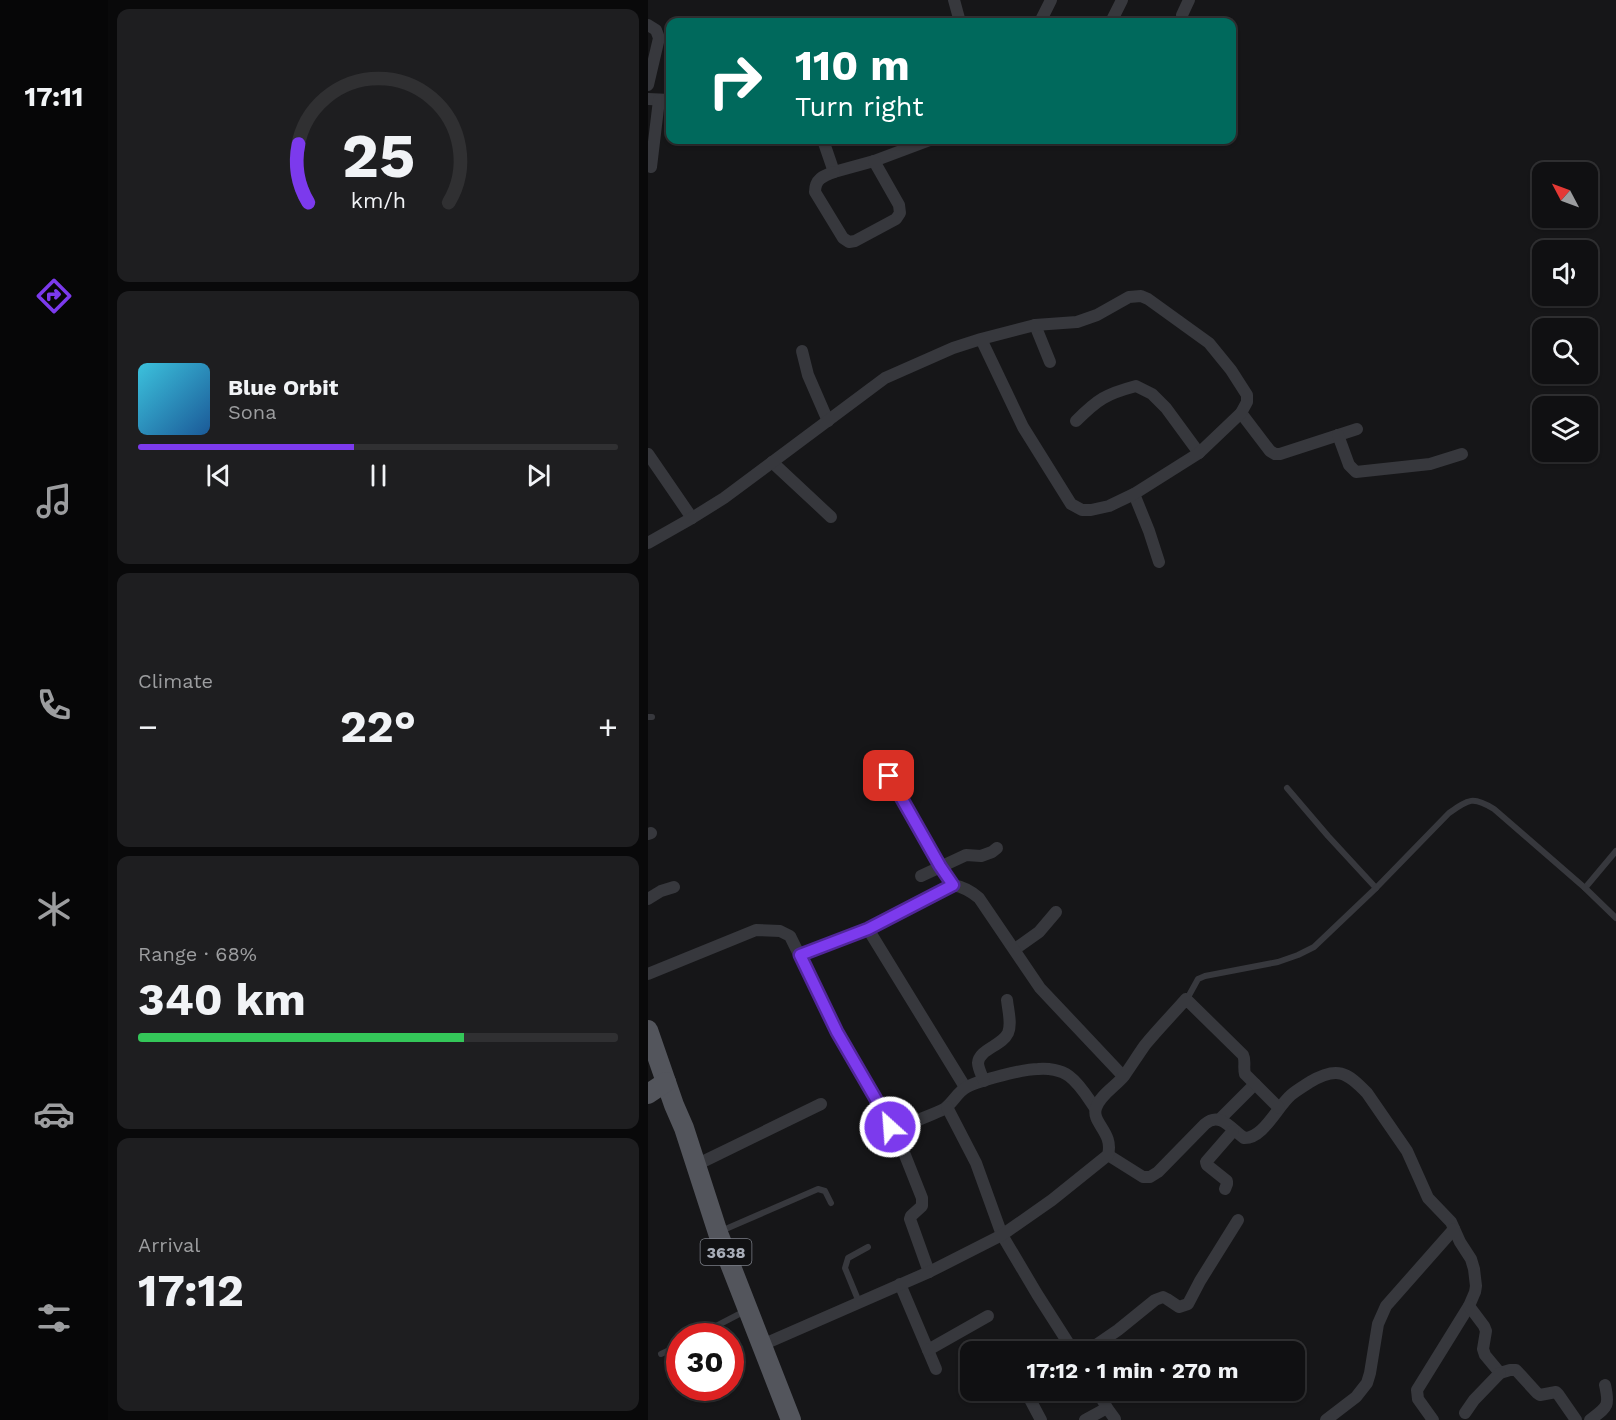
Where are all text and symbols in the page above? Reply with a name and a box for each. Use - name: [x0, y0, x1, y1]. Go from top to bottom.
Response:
- text: 110 m: [795, 41, 910, 90]
- icon: right: [696, 42, 774, 120]
- text: 17:11: [25, 81, 84, 113]
- text: Turn right: [795, 91, 924, 123]
- text: 25: [341, 119, 415, 192]
- north arrow: [1532, 162, 1598, 228]
- map controls: [1532, 162, 1598, 462]
- text: km/h: [350, 188, 406, 213]
- button: sound: [1532, 240, 1598, 306]
- icon: directions: [33, 275, 75, 317]
- button: search: [1532, 318, 1598, 384]
- text: Blue Orbit: [228, 375, 338, 400]
- button: layers: [1532, 396, 1598, 462]
- text: Sona: [228, 400, 277, 424]
- icon: previous: [202, 459, 235, 492]
- icon: pause: [362, 459, 395, 492]
- icon: next: [522, 459, 555, 492]
- icon: music: [33, 480, 75, 522]
- text: Climate: [138, 669, 213, 693]
- icon: phone: [33, 684, 75, 726]
- text: 22°: [340, 700, 416, 753]
- text: −: [138, 707, 158, 746]
- text: +: [598, 707, 618, 746]
- pin: [863, 750, 914, 801]
- icon: arrive: [872, 759, 905, 792]
- icon: climate: [33, 888, 75, 930]
- text: Range · 68%: [138, 942, 257, 966]
- text: 340 km: [138, 973, 306, 1026]
- icon: car: [33, 1093, 75, 1135]
- position arrow: [858, 1095, 922, 1159]
- text: Arrival: [138, 1233, 200, 1257]
- road number: 3638: [700, 1239, 752, 1265]
- text: 17:12: [138, 1264, 244, 1317]
- icon: filters: [33, 1297, 75, 1339]
- speed limit sign: 30: [666, 1323, 744, 1401]
- text: 17:12 · 1 min · 270 m: [1027, 1358, 1238, 1383]

